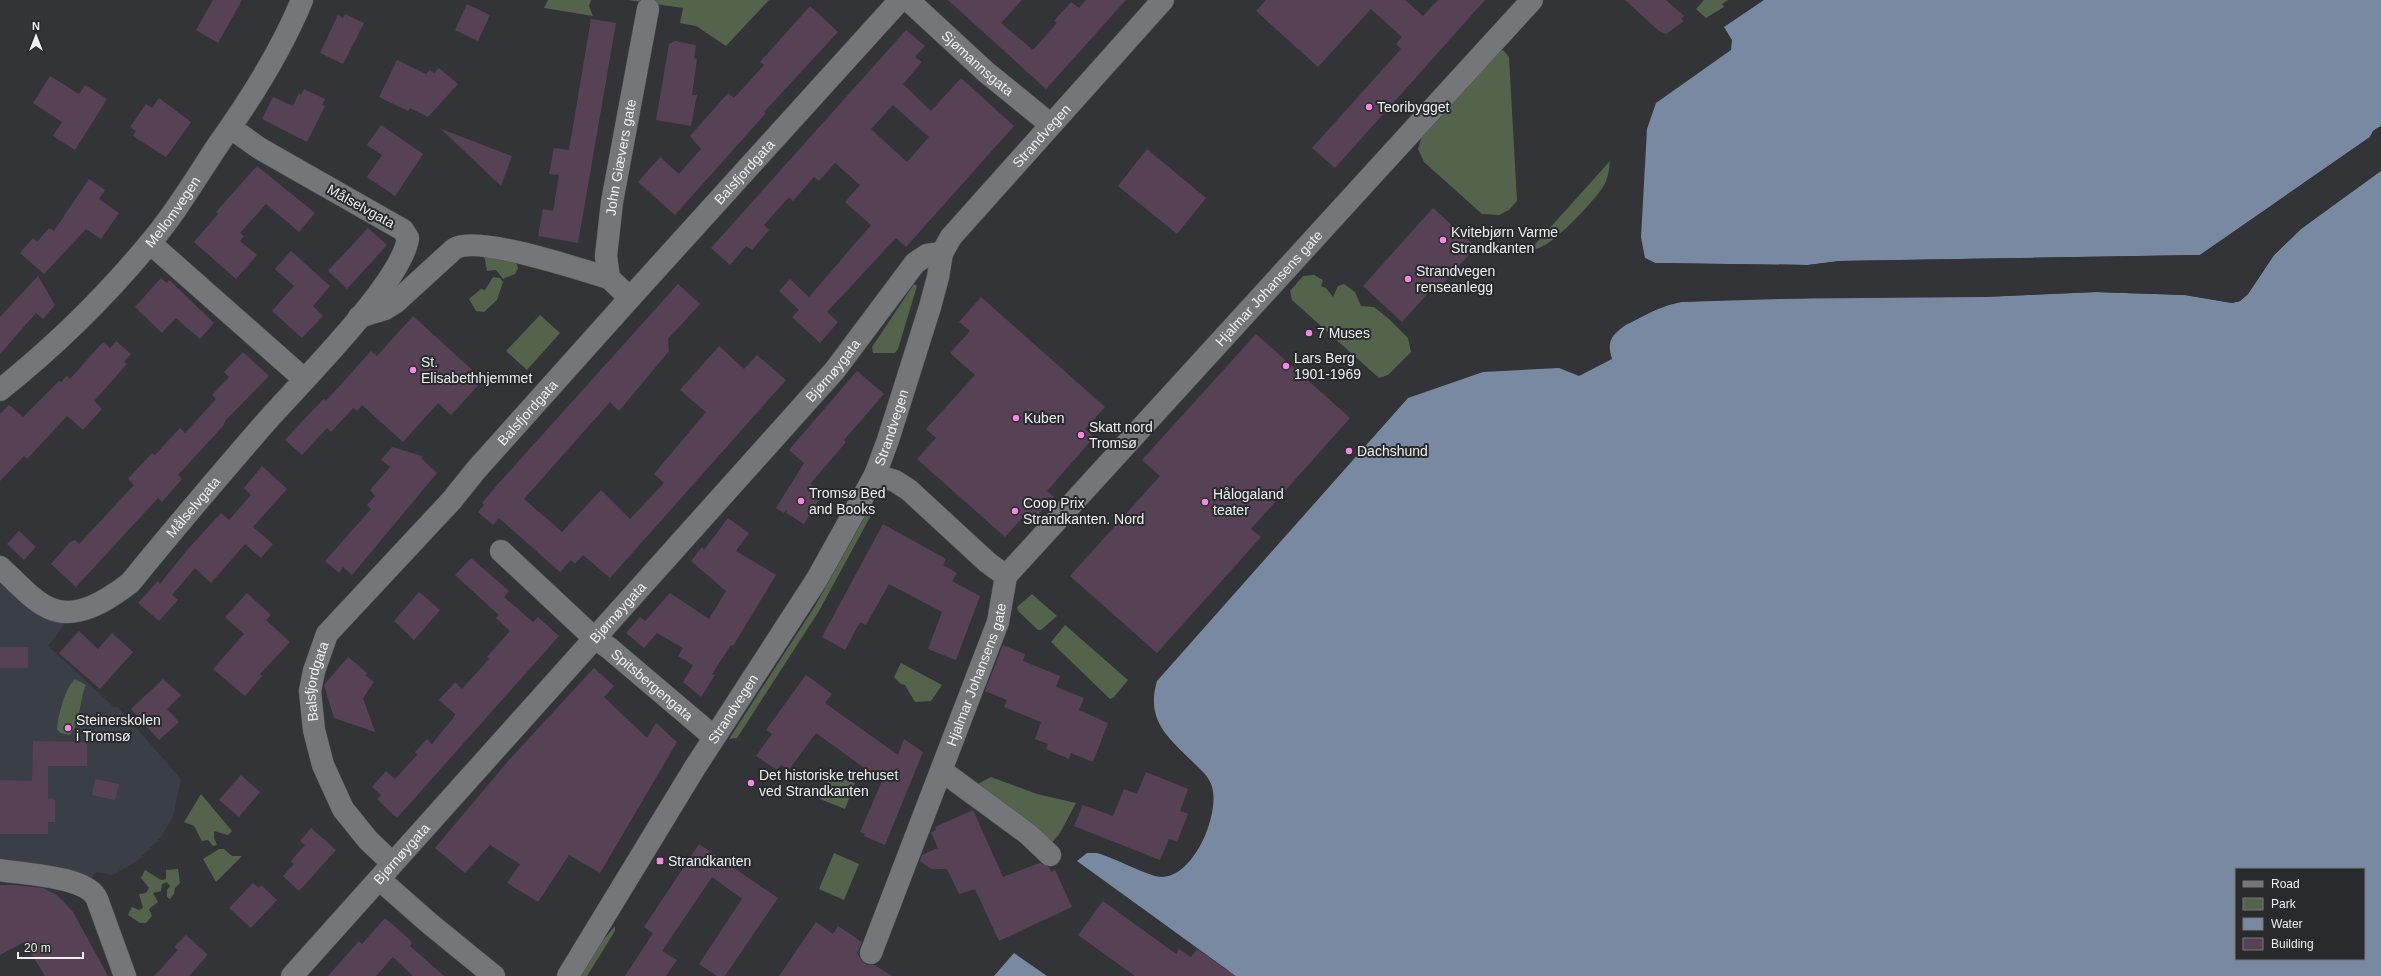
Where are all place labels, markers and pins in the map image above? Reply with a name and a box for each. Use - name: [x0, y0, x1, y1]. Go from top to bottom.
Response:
- place label: Teoribygget: [1377, 99, 1449, 115]
- marker: Teoribygget: [1364, 102, 1374, 112]
- place label: Kvitebjørn Varme Strandkanten: [1451, 224, 1558, 256]
- marker: Kvitebjørn Varme Strandkanten: [1438, 235, 1448, 245]
- place label: Strandvegen renseanlegg: [1416, 263, 1495, 295]
- marker: Strandvegen renseanlegg: [1403, 274, 1413, 284]
- place label: 7 Muses: [1317, 325, 1370, 341]
- marker: 7 Muses: [1304, 328, 1314, 338]
- place label: Lars Berg 1901-1969: [1294, 350, 1361, 382]
- place label: St. Elisabethhjemmet: [421, 354, 532, 386]
- marker: Lars Berg 1901-1969: [1281, 361, 1291, 371]
- marker: St. Elisabethhjemmet: [408, 365, 418, 375]
- place label: Kuben: [1024, 410, 1064, 426]
- marker: Kuben: [1011, 413, 1021, 423]
- place label: Skatt nord Tromsø: [1089, 419, 1153, 451]
- marker: Skatt nord Tromsø: [1076, 430, 1086, 440]
- place label: Dachshund: [1357, 443, 1428, 459]
- marker: Dachshund: [1344, 446, 1354, 456]
- place label: Tromsø Bed and Books: [809, 485, 886, 517]
- place label: Hålogaland teater: [1213, 486, 1284, 518]
- place label: Coop Prix Strandkanten. Nord: [1023, 495, 1144, 527]
- marker: Tromsø Bed and Books: [796, 496, 806, 506]
- marker: Hålogaland teater: [1200, 497, 1210, 507]
- marker: Coop Prix Strandkanten. Nord: [1010, 506, 1020, 516]
- place label: Steinerskolen i Tromsø: [76, 712, 161, 744]
- marker: Steinerskolen i Tromsø: [63, 723, 73, 733]
- place label: Det historiske trehuset ved Strandkanten: [759, 767, 898, 799]
- marker: Det historiske trehuset ved Strandkanten: [746, 778, 756, 788]
- place label: Strandkanten: [668, 853, 751, 869]
- marker: Strandkanten: [655, 856, 665, 866]

